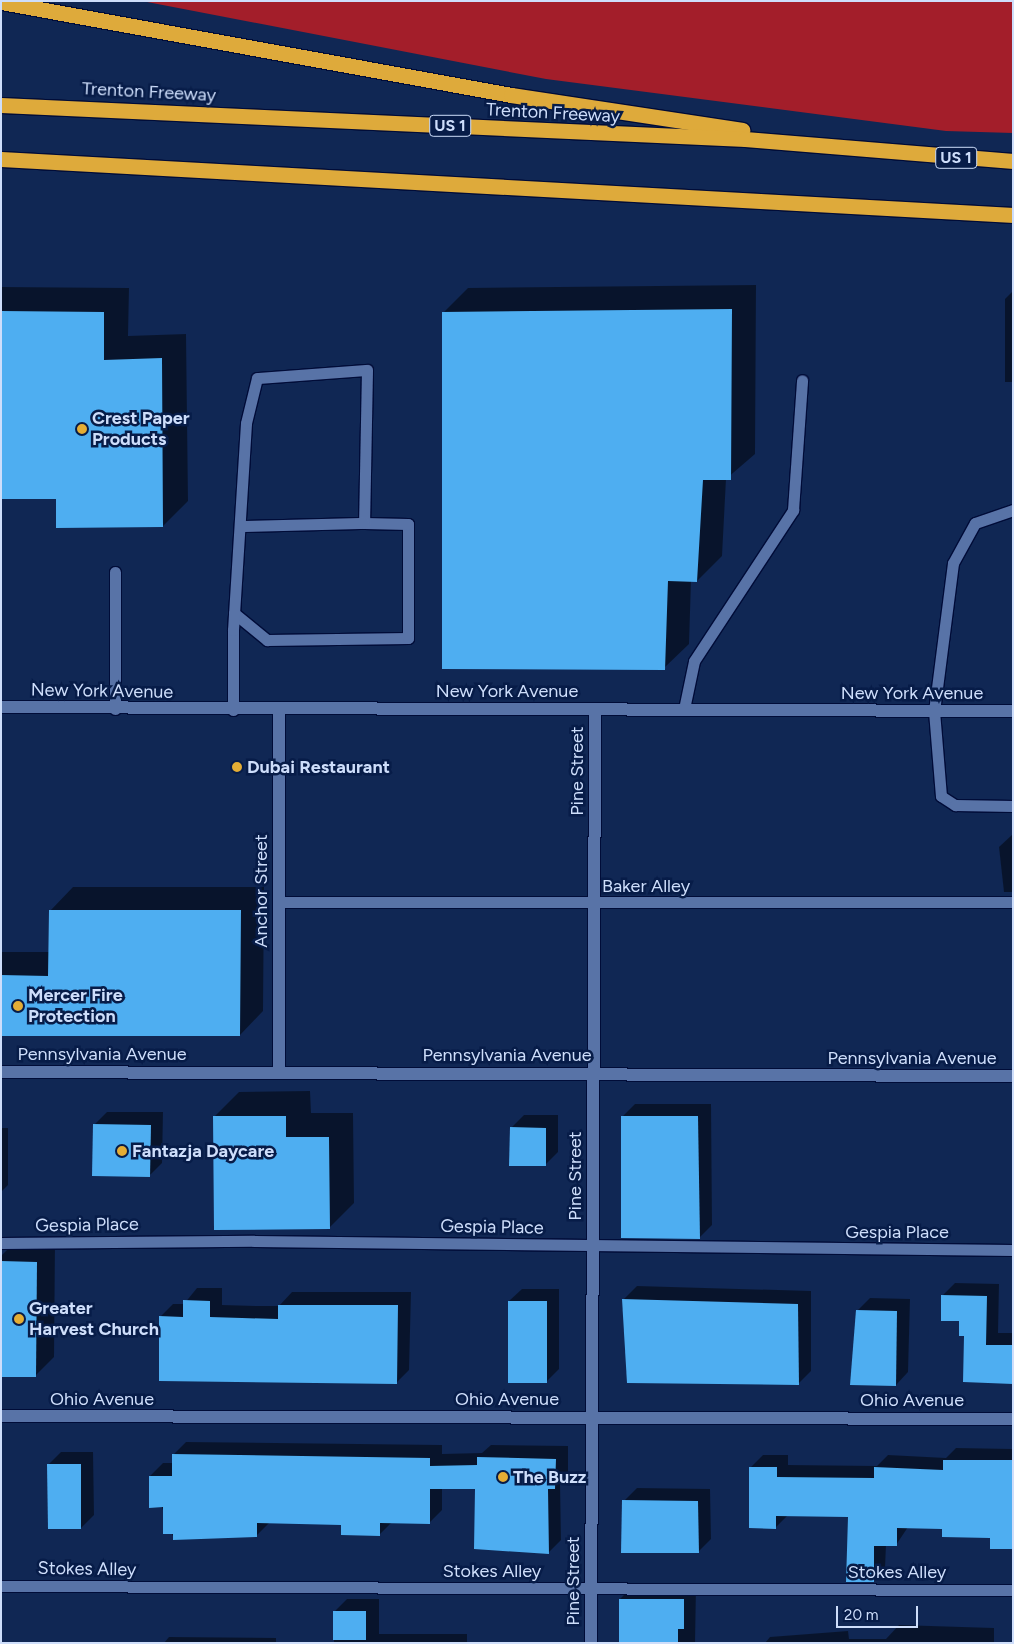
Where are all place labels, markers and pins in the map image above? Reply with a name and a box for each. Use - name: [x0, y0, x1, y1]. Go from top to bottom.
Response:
- place label: Crest Paper Products: [92, 408, 190, 450]
- marker: Crest Paper Products: [76, 423, 88, 435]
- place label: Dubai Restaurant: [247, 756, 390, 778]
- marker: Dubai Restaurant: [231, 761, 243, 773]
- place label: Mercer Fire Protection: [28, 985, 123, 1028]
- marker: Mercer Fire Protection: [12, 1000, 24, 1012]
- place label: Fantazja Daycare: [132, 1140, 274, 1162]
- marker: Fantazja Daycare: [116, 1145, 128, 1157]
- place label: Greater Harvest Church: [29, 1298, 159, 1340]
- marker: Greater Harvest Church: [13, 1313, 25, 1325]
- place label: The Buzz: [513, 1466, 586, 1488]
- marker: The Buzz: [497, 1471, 509, 1483]

